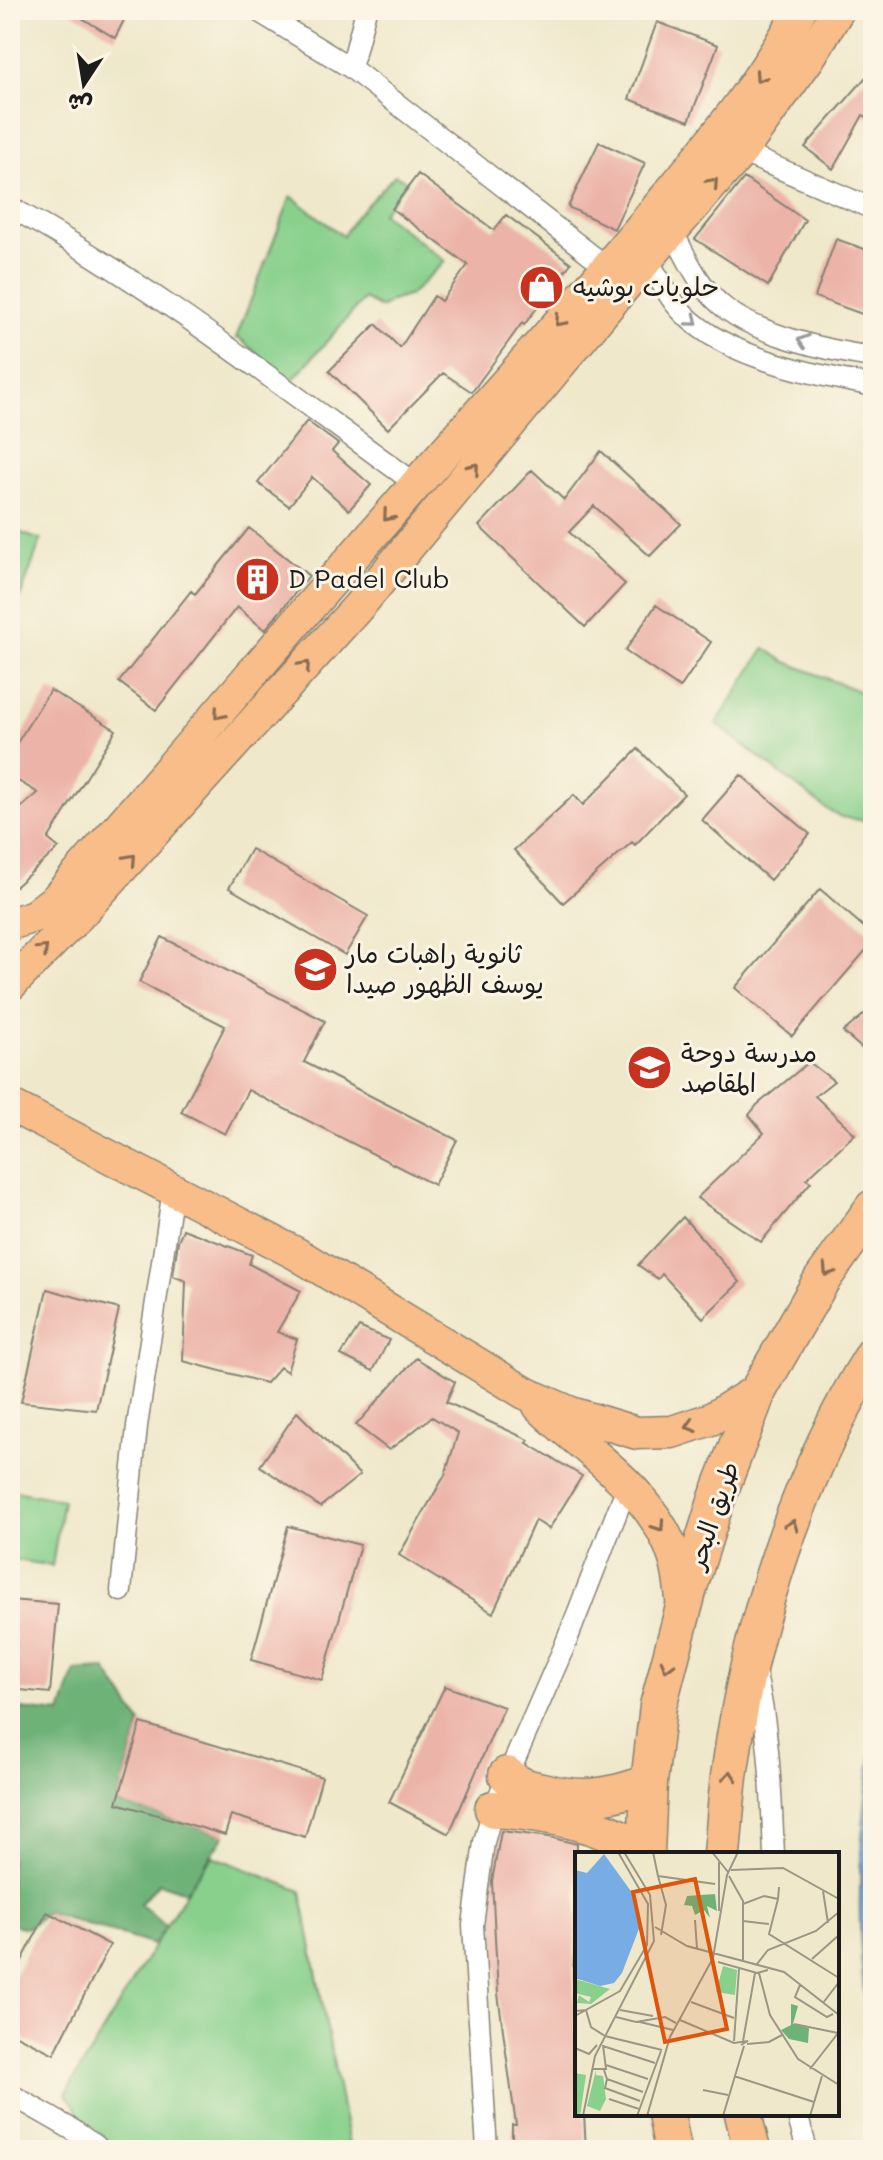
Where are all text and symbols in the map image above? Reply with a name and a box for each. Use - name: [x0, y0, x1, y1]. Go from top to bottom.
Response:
- north arrow: [44, 44, 124, 124]
- one-way arrow: [755, 68, 770, 82]
- text: ش: [65, 87, 95, 121]
- one-way arrow: [704, 178, 718, 193]
- shop icon: حلويات بوشيه: [518, 263, 566, 311]
- place label: حلويات بوشيه: [573, 269, 719, 304]
- one-way arrow: [684, 311, 699, 326]
- one-way arrow: [555, 312, 570, 327]
- one-way arrow: [797, 334, 810, 350]
- one-way arrow: [464, 462, 478, 477]
- one-way arrow: [383, 507, 398, 522]
- building icon: D Padel Club: [233, 555, 281, 603]
- place label: D Padel Club: [288, 561, 450, 595]
- one-way arrow: [295, 660, 310, 675]
- one-way arrow: [214, 705, 229, 719]
- one-way arrow: [121, 853, 135, 868]
- place label: ثانوية راهبات مار يوسف الظهور صيدا: [344, 936, 544, 1000]
- one-way arrow: [34, 944, 48, 959]
- school or university icon: ثانوية راهبات مار يوسف الظهور صيدا: [291, 945, 339, 993]
- place label: مدرسة دوحة المقاصد: [681, 1035, 817, 1099]
- school or university icon: مدرسة دوحة المقاصد: [626, 1044, 674, 1092]
- one-way arrow: [822, 1263, 837, 1277]
- one-way arrow: [685, 1417, 699, 1433]
- street label: طريق البحر: [677, 1456, 746, 1575]
- one-way arrow: [649, 1518, 664, 1532]
- one-way arrow: [782, 1518, 799, 1532]
- one-way arrow: [660, 1658, 677, 1672]
- one-way arrow: [721, 1769, 738, 1782]
- inset map: [575, 1852, 839, 2116]

